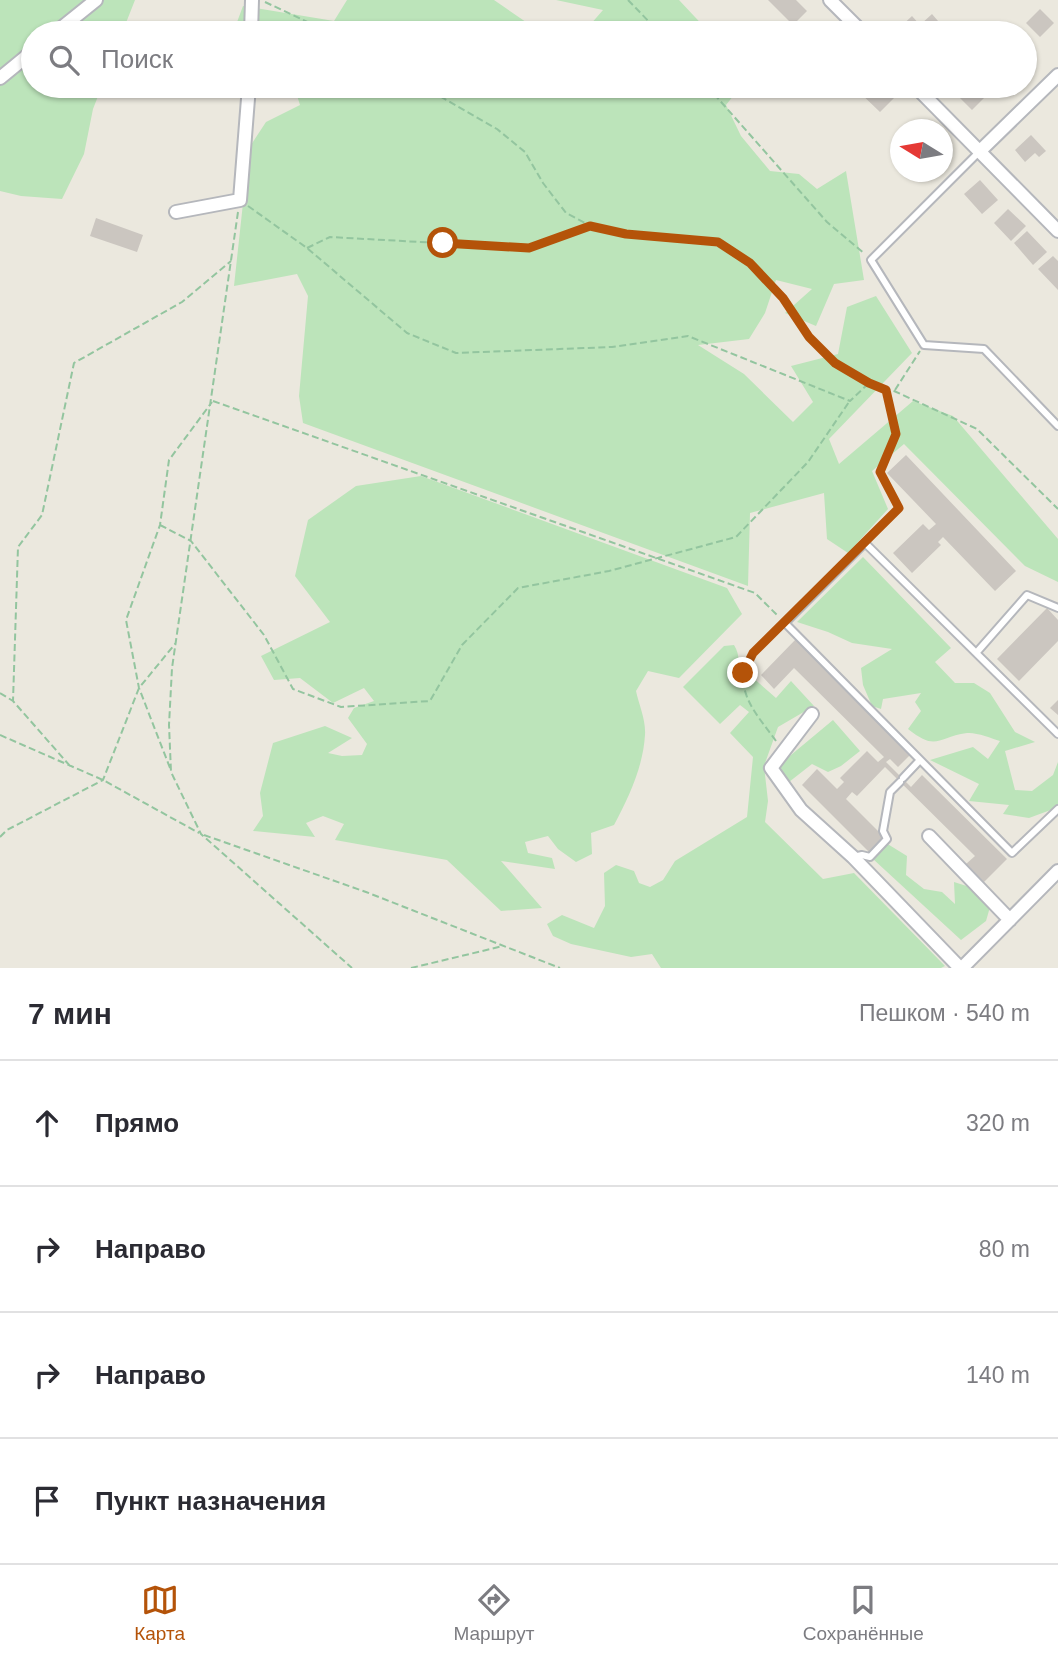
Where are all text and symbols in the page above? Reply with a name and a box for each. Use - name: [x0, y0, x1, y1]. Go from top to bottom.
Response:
- search box: [21, 21, 1037, 98]
- icon: search: [45, 41, 83, 79]
- text: Поиск: [101, 44, 173, 74]
- north arrow: [890, 119, 953, 182]
- route start: [427, 227, 458, 258]
- route end: [727, 657, 758, 688]
- text: 7 мин: [28, 997, 112, 1030]
- text: Пешком · 540 m: [859, 1000, 1030, 1026]
- icon: ahead: [28, 1104, 66, 1142]
- text: Прямо: [95, 1108, 179, 1138]
- text: 320 m: [966, 1110, 1030, 1136]
- icon: right: [28, 1230, 66, 1268]
- text: Направо: [95, 1234, 206, 1264]
- text: 80 m: [979, 1236, 1030, 1262]
- icon: right: [28, 1356, 66, 1394]
- text: Направо: [95, 1360, 206, 1390]
- text: 140 m: [966, 1362, 1030, 1388]
- icon: arrive: [28, 1482, 66, 1520]
- text: Пункт назначения: [95, 1486, 326, 1516]
- tab: Карта: [134, 1581, 185, 1645]
- tab: Маршрут: [453, 1581, 534, 1645]
- tab: Сохранённые: [803, 1581, 924, 1645]

